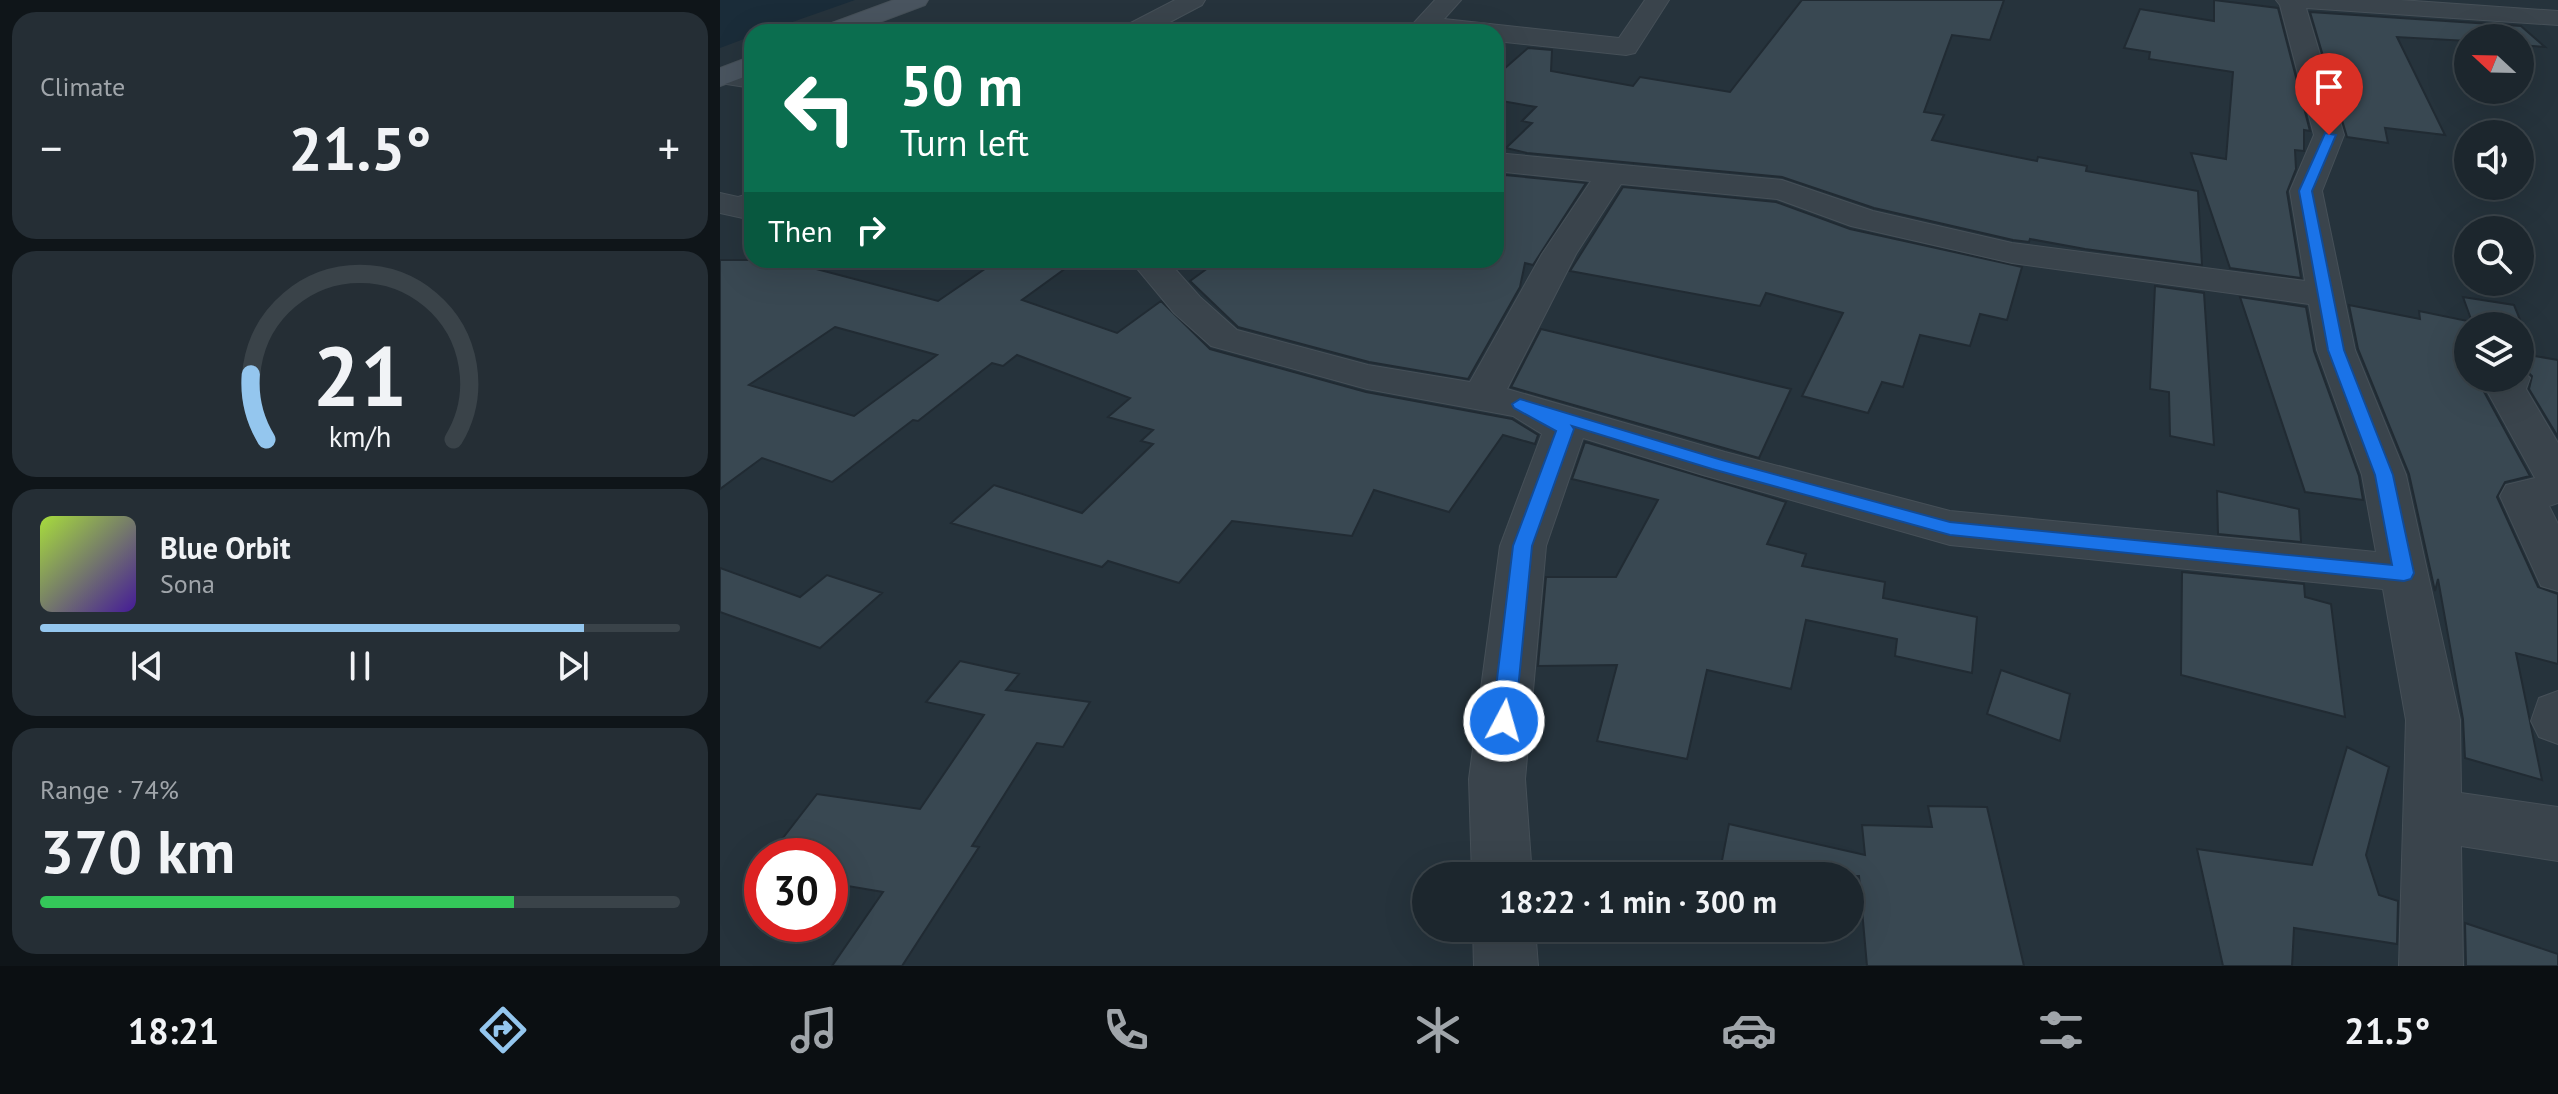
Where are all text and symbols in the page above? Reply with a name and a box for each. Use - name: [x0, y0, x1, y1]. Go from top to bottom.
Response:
- north arrow: [2454, 24, 2534, 104]
- map controls: [2454, 24, 2534, 392]
- text: 50 m: [900, 49, 1023, 121]
- pin: [2295, 53, 2363, 135]
- icon: left: [768, 56, 872, 160]
- icon: arrive: [2307, 65, 2351, 109]
- text: Climate: [40, 70, 125, 103]
- text: 21.5°: [288, 109, 432, 187]
- text: −: [40, 119, 62, 176]
- text: +: [658, 119, 680, 176]
- text: Turn left: [900, 119, 1029, 166]
- button: sound: [2454, 120, 2534, 200]
- icon: right: [849, 208, 893, 252]
- text: Then: [768, 211, 833, 250]
- button: search: [2454, 216, 2534, 296]
- button: layers: [2454, 312, 2534, 392]
- text: 21: [313, 320, 407, 428]
- text: km/h: [329, 418, 391, 455]
- text: Blue Orbit: [160, 528, 290, 567]
- text: Sona: [160, 567, 215, 600]
- icon: previous: [125, 644, 169, 688]
- icon: pause: [338, 644, 382, 688]
- icon: next: [551, 644, 595, 688]
- position arrow: [1462, 679, 1546, 763]
- text: Range · 74%: [40, 773, 179, 806]
- text: 370 km: [40, 812, 235, 890]
- speed limit sign: 30: [744, 838, 848, 942]
- text: 18:22 · 1 min · 300 m: [1499, 882, 1777, 921]
- icon: directions: [475, 1002, 531, 1058]
- icon: music: [786, 1002, 842, 1058]
- icon: phone: [1098, 1002, 1154, 1058]
- icon: climate: [1410, 1002, 1466, 1058]
- icon: car: [1721, 1002, 1777, 1058]
- icon: filters: [2033, 1002, 2089, 1058]
- text: 18:21: [128, 1007, 219, 1054]
- text: 21.5°: [2344, 1007, 2430, 1054]

